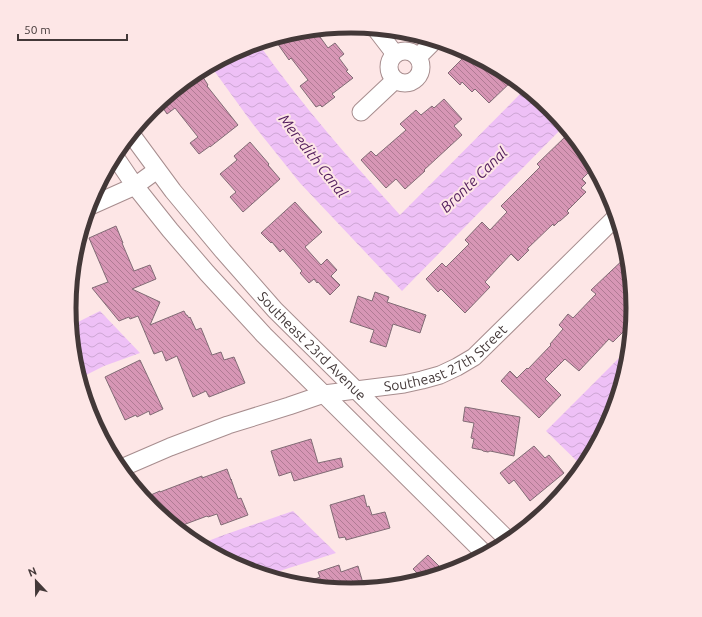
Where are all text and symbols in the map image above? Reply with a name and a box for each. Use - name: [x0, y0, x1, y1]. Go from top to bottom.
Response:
- scale bar: [18, 16, 127, 42]
- text: 50 m: [24, 23, 51, 36]
- water label: Meredith Canal: [276, 111, 352, 201]
- water label: Bronte Canal: [437, 143, 511, 216]
- street label: Southeast 23rd Avenue: [255, 288, 369, 403]
- street label: Southeast 27th Street: [383, 321, 510, 394]
- north arrow: [16, 561, 56, 601]
- text: N: [26, 565, 38, 579]

